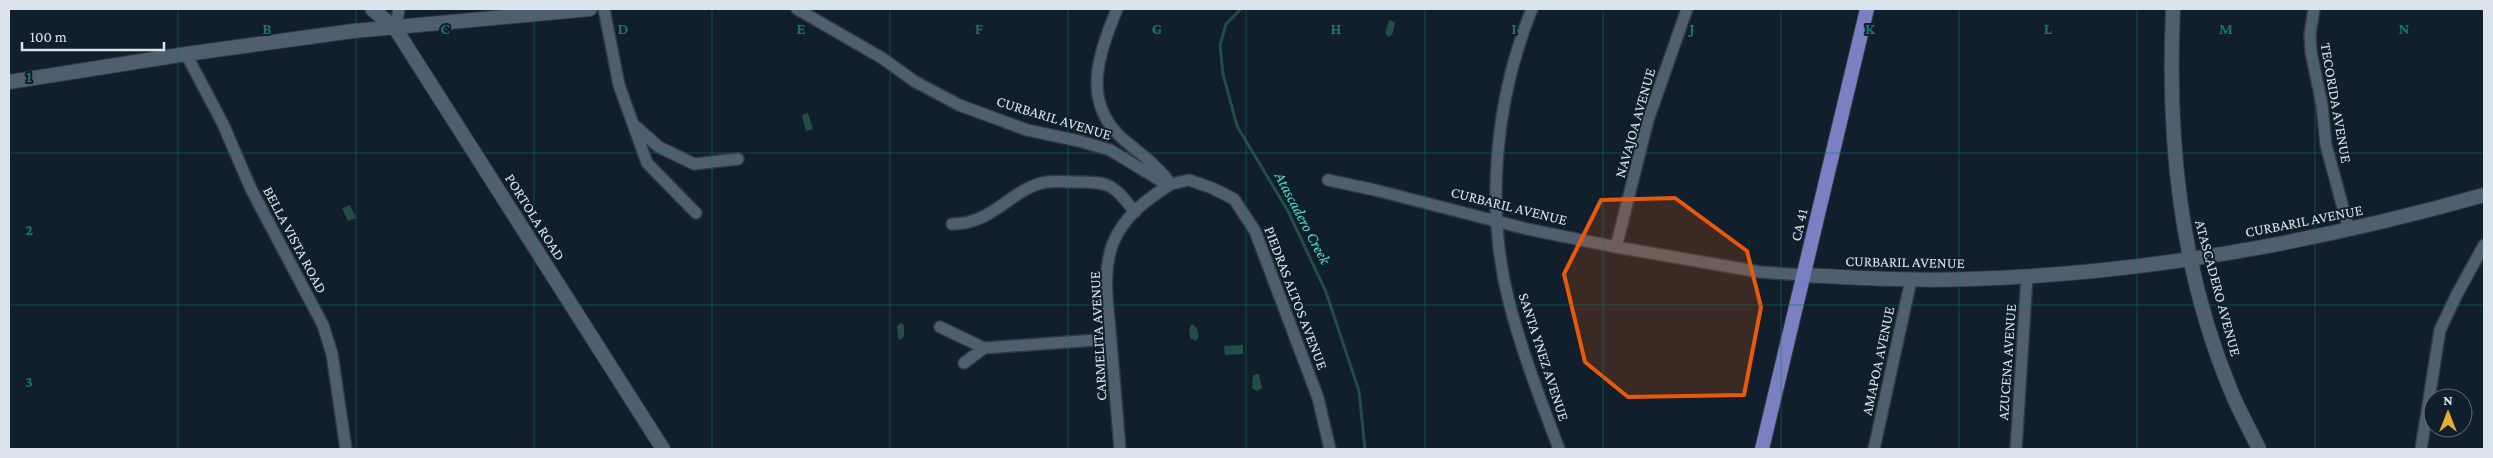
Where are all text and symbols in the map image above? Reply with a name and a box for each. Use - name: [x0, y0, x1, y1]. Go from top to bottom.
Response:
- scale bar: [22, 20, 165, 52]
- text: B: [262, 20, 272, 37]
- text: C: [440, 20, 450, 37]
- text: D: [617, 20, 629, 37]
- text: E: [796, 20, 806, 37]
- text: F: [975, 20, 984, 37]
- text: G: [1152, 20, 1162, 37]
- text: H: [1331, 20, 1342, 37]
- text: I: [1511, 20, 1517, 37]
- text: J: [1687, 20, 1695, 37]
- text: K: [1865, 20, 1876, 37]
- text: L: [2044, 20, 2053, 37]
- text: M: [2219, 20, 2233, 37]
- text: N: [2399, 20, 2410, 37]
- text: 100 m: [30, 29, 67, 45]
- street label: TECORIDA AVENUE: [2318, 42, 2354, 164]
- street label: NAVAJOA AVENUE: [1612, 66, 1659, 180]
- text: 1: [26, 68, 32, 85]
- street label: CURBARIL AVENUE: [995, 93, 1113, 143]
- water label: Atascadero Creek: [1271, 168, 1335, 268]
- street label: PORTOLA ROAD: [502, 171, 568, 263]
- street label: BELLA VISTA ROAD: [260, 184, 330, 296]
- street label: CURBARIL AVENUE: [1449, 184, 1569, 228]
- street label: CURBARIL AVENUE: [2244, 202, 2364, 240]
- street label: CA 41: [1788, 207, 1810, 243]
- street label: ATASCADERO AVENUE: [2192, 218, 2244, 358]
- text: 2: [25, 221, 33, 238]
- street label: PIEDRAS ALTOS AVENUE: [1261, 224, 1331, 372]
- street label: CURBARIL AVENUE: [1845, 253, 1965, 271]
- street label: CARMELITA AVENUE: [1087, 271, 1109, 401]
- street label: SANTA YNEZ AVENUE: [1516, 291, 1572, 423]
- street label: AZUCENA AVENUE: [1995, 303, 2019, 421]
- street label: AMAPOA AVENUE: [1859, 305, 1897, 417]
- text: 3: [25, 373, 33, 390]
- north arrow: [2423, 388, 2473, 438]
- text: N: [2443, 392, 2453, 408]

